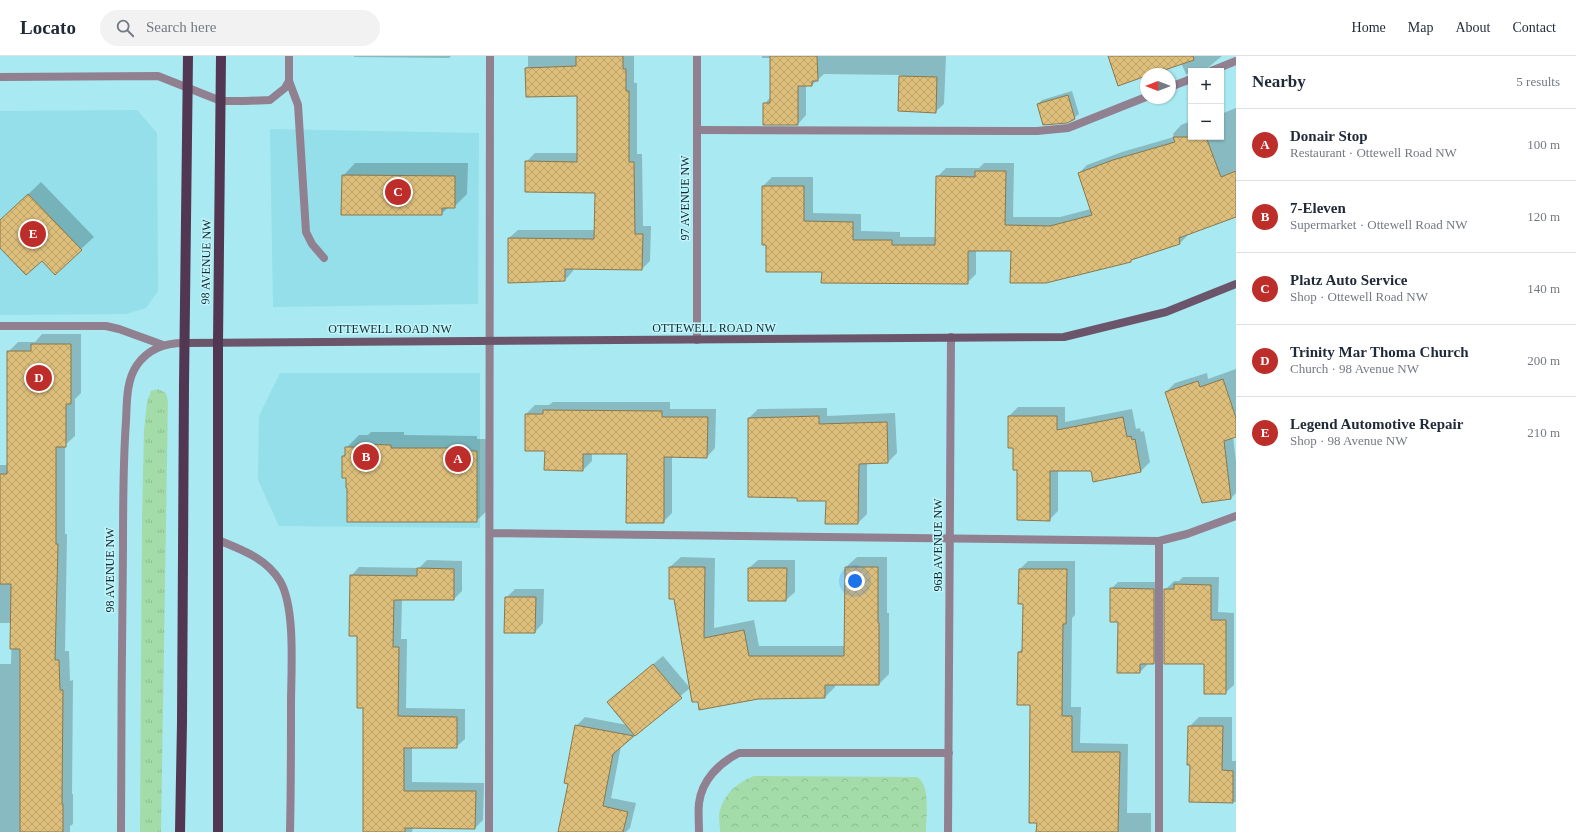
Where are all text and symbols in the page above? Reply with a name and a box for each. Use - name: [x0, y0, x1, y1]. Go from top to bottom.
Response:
- search box: [100, 10, 380, 46]
- text: Locato: [20, 17, 76, 38]
- icon: search: [114, 17, 136, 39]
- text: Search here: [146, 19, 216, 35]
- text: Home: [1352, 20, 1386, 35]
- text: Map: [1408, 20, 1433, 35]
- text: About: [1455, 20, 1490, 35]
- text: Contact: [1512, 20, 1556, 35]
- north arrow: [1140, 68, 1176, 104]
- map controls: [1188, 68, 1224, 140]
- button: +: [1188, 68, 1224, 104]
- text: Nearby: [1252, 72, 1306, 91]
- text: 5 results: [1516, 74, 1560, 89]
- button: −: [1188, 104, 1224, 140]
- text: Donair Stop: [1290, 128, 1368, 144]
- text: A: [1260, 137, 1270, 152]
- text: 100 m: [1527, 137, 1560, 152]
- text: Restaurant · Ottewell Road NW: [1290, 145, 1457, 160]
- street label: 97 AVENUE NW: [678, 155, 692, 241]
- pin: C: [385, 177, 411, 207]
- text: 7-Eleven: [1290, 200, 1346, 216]
- text: B: [1261, 209, 1269, 224]
- text: 120 m: [1527, 209, 1560, 224]
- text: Supermarket · Ottewell Road NW: [1290, 217, 1468, 232]
- pin: E: [20, 219, 46, 249]
- street label: 98 AVENUE NW: [198, 219, 214, 305]
- text: Platz Auto Service: [1290, 272, 1407, 288]
- text: C: [1260, 281, 1270, 296]
- text: 140 m: [1527, 281, 1560, 296]
- text: Shop · Ottewell Road NW: [1290, 289, 1428, 304]
- street label: OTTEWELL ROAD NW: [652, 321, 776, 335]
- street label: OTTEWELL ROAD NW: [328, 322, 452, 336]
- text: Trinity Mar Thoma Church: [1290, 344, 1469, 360]
- text: D: [1260, 353, 1270, 368]
- text: 200 m: [1527, 353, 1560, 368]
- text: Church · 98 Avenue NW: [1290, 361, 1419, 376]
- pin: D: [26, 363, 52, 393]
- text: Legend Automotive Repair: [1290, 416, 1463, 432]
- text: E: [1261, 425, 1269, 440]
- text: 210 m: [1527, 425, 1560, 440]
- text: Shop · 98 Avenue NW: [1290, 433, 1407, 448]
- pin: B: [353, 442, 379, 472]
- pin: A: [445, 444, 471, 474]
- street label: 96B AVENUE NW: [931, 498, 945, 592]
- street label: 98 AVENUE NW: [103, 527, 117, 613]
- your location: [845, 571, 865, 591]

